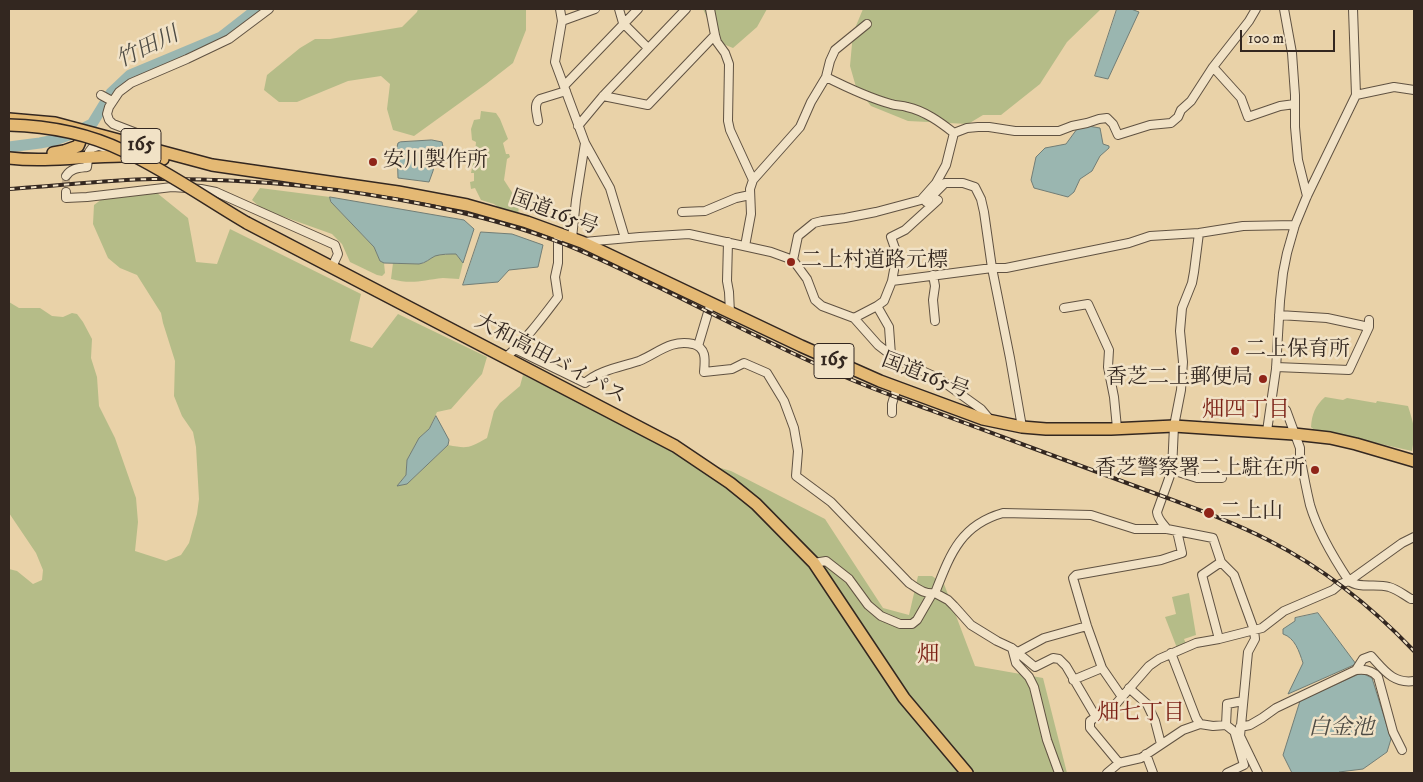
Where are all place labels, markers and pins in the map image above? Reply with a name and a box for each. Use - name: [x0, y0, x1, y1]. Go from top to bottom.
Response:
- place label: 安川製作所: [383, 149, 488, 175]
- marker: 安川製作所: [367, 156, 379, 168]
- place label: 二上村道路元標: [801, 249, 948, 275]
- marker: 二上村道路元標: [785, 256, 797, 268]
- place label: 二上保育所: [1245, 338, 1350, 364]
- marker: 二上保育所: [1229, 345, 1241, 357]
- place label: 香芝二上郵便局: [1106, 366, 1253, 392]
- marker: 香芝二上郵便局: [1257, 373, 1269, 385]
- place label: 香芝警察署二上駐在所: [1095, 457, 1305, 483]
- marker: 香芝警察署二上駐在所: [1309, 464, 1321, 476]
- place label: 二上山: [1220, 500, 1283, 526]
- marker: 二上山: [1202, 506, 1216, 520]

